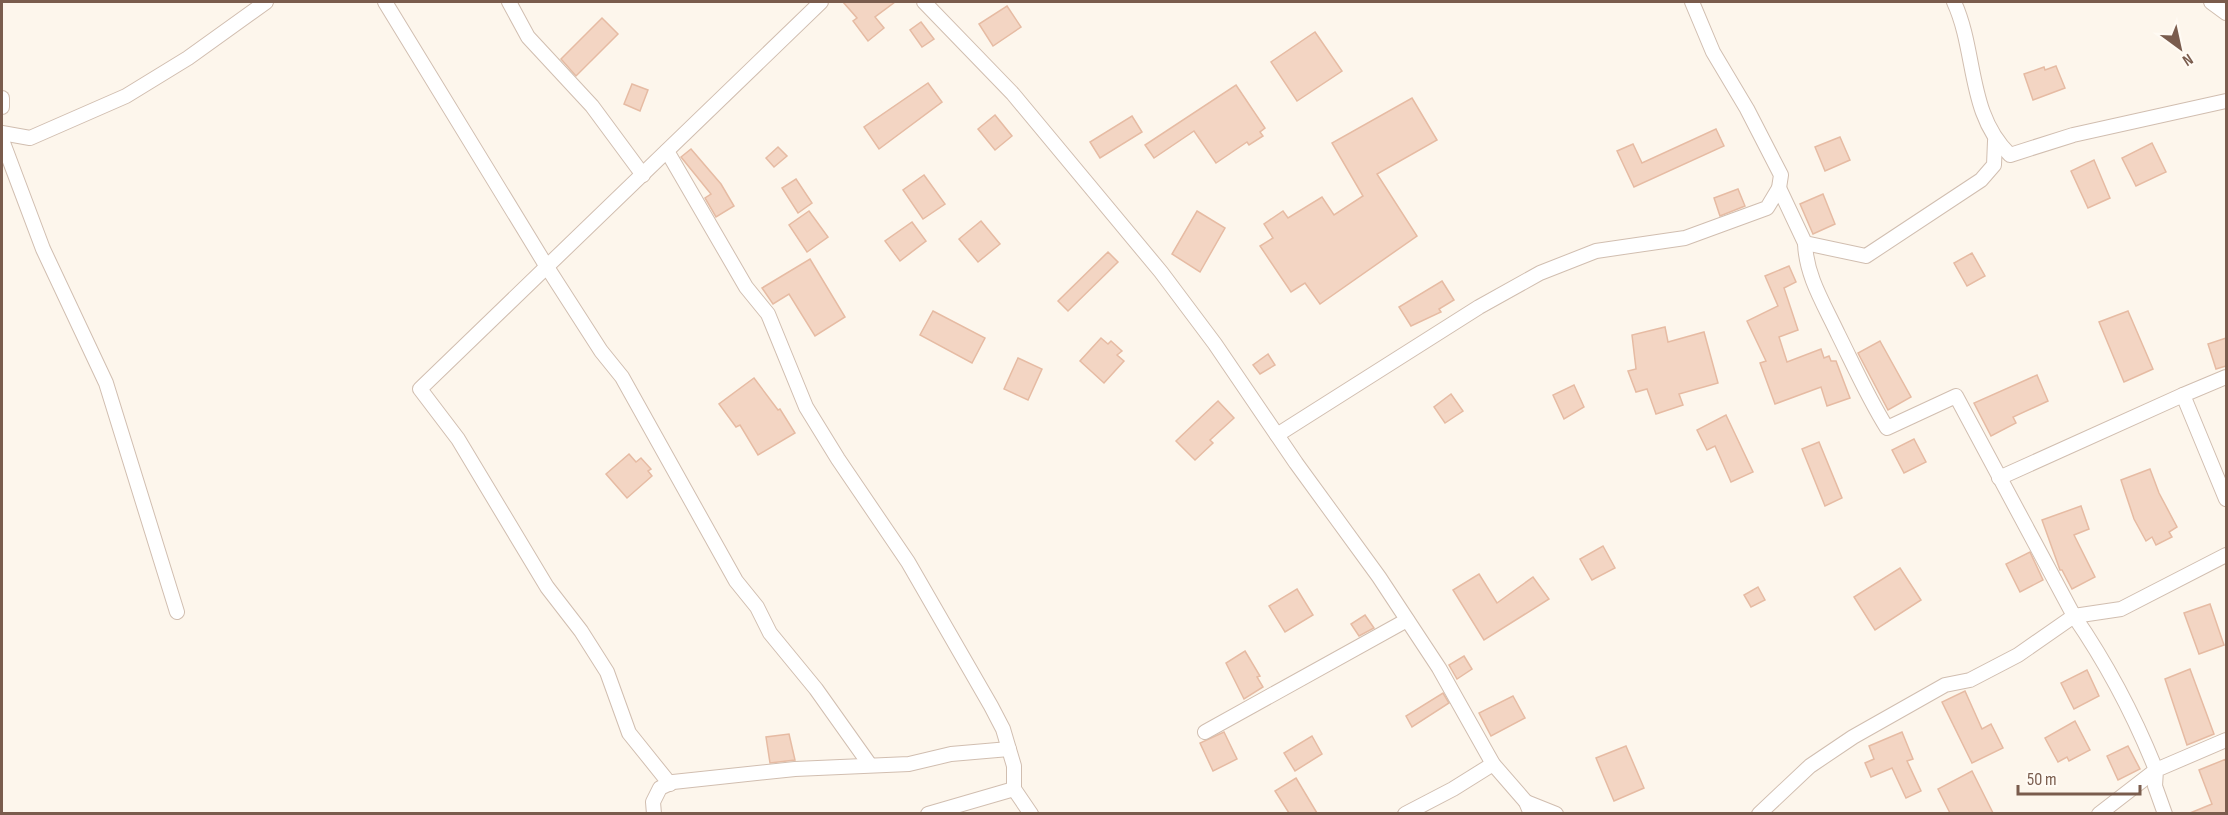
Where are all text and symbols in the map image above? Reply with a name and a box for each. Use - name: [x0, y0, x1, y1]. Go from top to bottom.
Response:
- north arrow: [2150, 18, 2210, 78]
- text: N: [2179, 49, 2196, 70]
- scale bar: [2018, 758, 2140, 796]
- text: 50 m: [2027, 769, 2057, 790]

